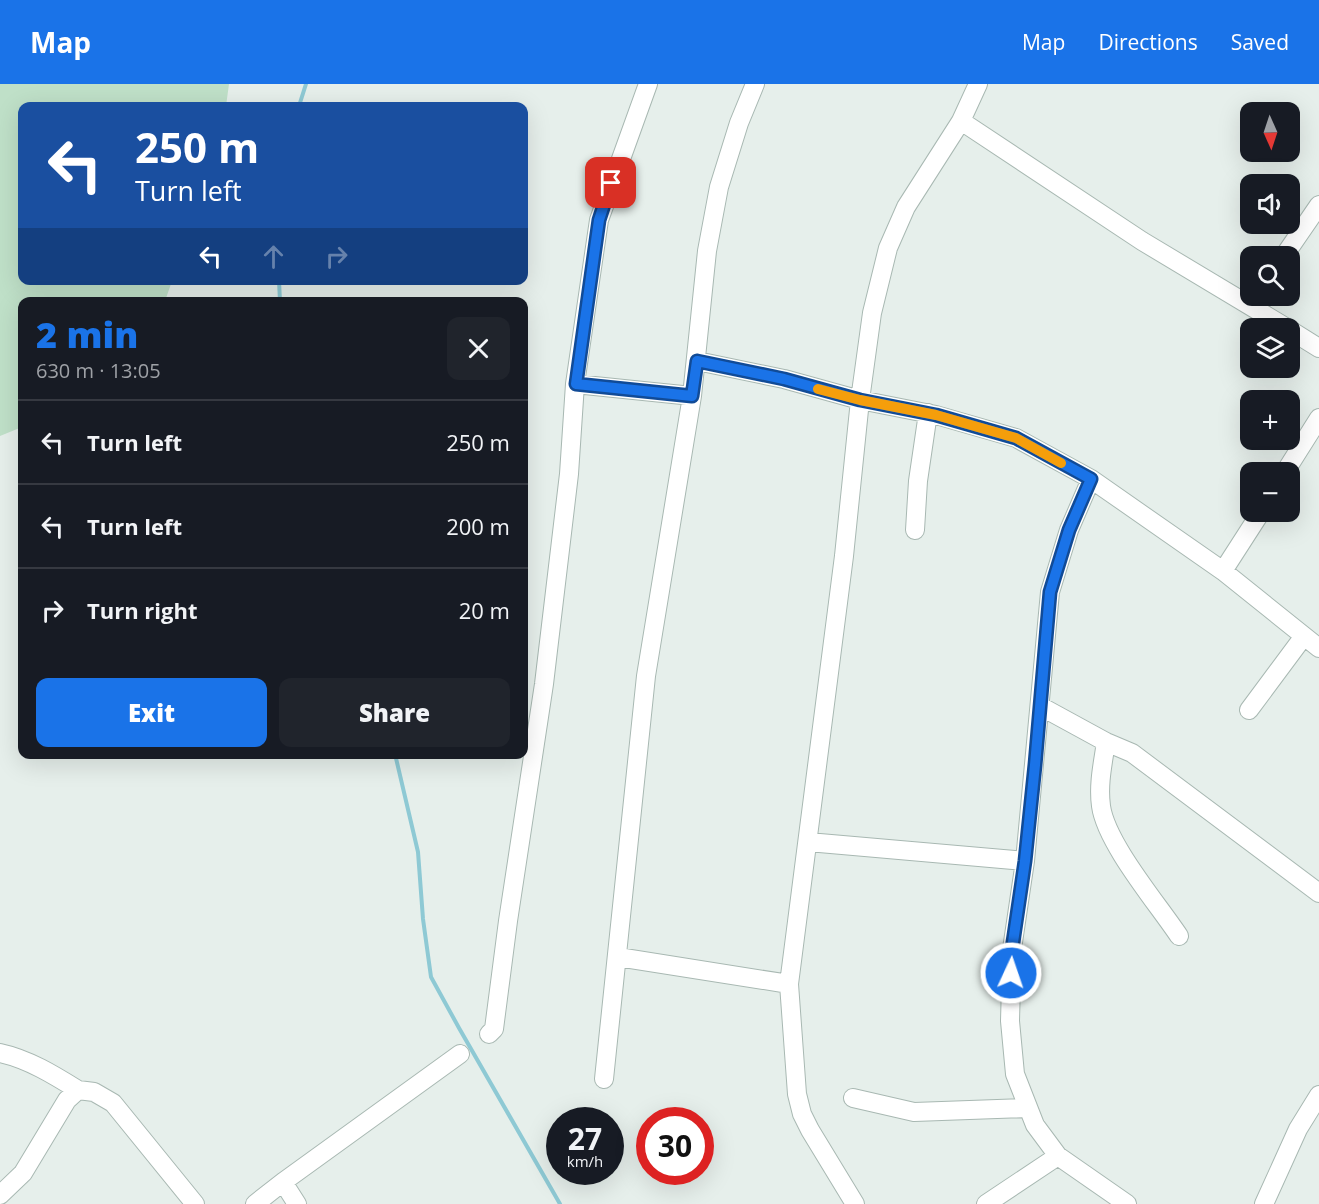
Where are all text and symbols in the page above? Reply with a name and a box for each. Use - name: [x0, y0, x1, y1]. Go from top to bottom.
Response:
- text: Map: [30, 23, 91, 61]
- text: Map: [1022, 28, 1065, 56]
- text: Directions: [1098, 28, 1198, 56]
- text: Saved: [1231, 28, 1289, 56]
- north arrow: [1240, 102, 1300, 162]
- map controls: [1240, 102, 1300, 522]
- text: 250 m: [135, 118, 259, 175]
- icon: left: [36, 126, 114, 204]
- pin: [585, 157, 636, 208]
- icon: arrive: [594, 166, 627, 199]
- text: Turn left: [135, 172, 242, 209]
- button: sound: [1240, 174, 1300, 234]
- icon: left: [194, 240, 227, 273]
- icon: ahead: [257, 240, 290, 273]
- icon: right: [320, 240, 353, 273]
- button: search: [1240, 246, 1300, 306]
- text: 2 min: [36, 310, 138, 359]
- button: close: [447, 317, 510, 380]
- button: layers: [1240, 318, 1300, 378]
- text: 630 m · 13:05: [36, 357, 161, 384]
- button: +: [1240, 390, 1300, 450]
- icon: left: [36, 426, 69, 459]
- text: Turn left: [87, 427, 182, 457]
- text: 250 m: [446, 427, 510, 457]
- button: −: [1240, 462, 1300, 522]
- icon: left: [36, 510, 69, 543]
- text: Turn left: [87, 511, 182, 541]
- text: 200 m: [446, 511, 510, 541]
- icon: right: [36, 594, 69, 627]
- text: Turn right: [87, 595, 198, 625]
- text: 20 m: [459, 595, 510, 625]
- button: Exit: [36, 678, 267, 747]
- button: Share: [279, 678, 510, 747]
- position arrow: [979, 941, 1043, 1005]
- speed limit sign: 30: [636, 1107, 714, 1185]
- text: 27: [568, 1118, 602, 1159]
- text: km/h: [567, 1151, 603, 1171]

